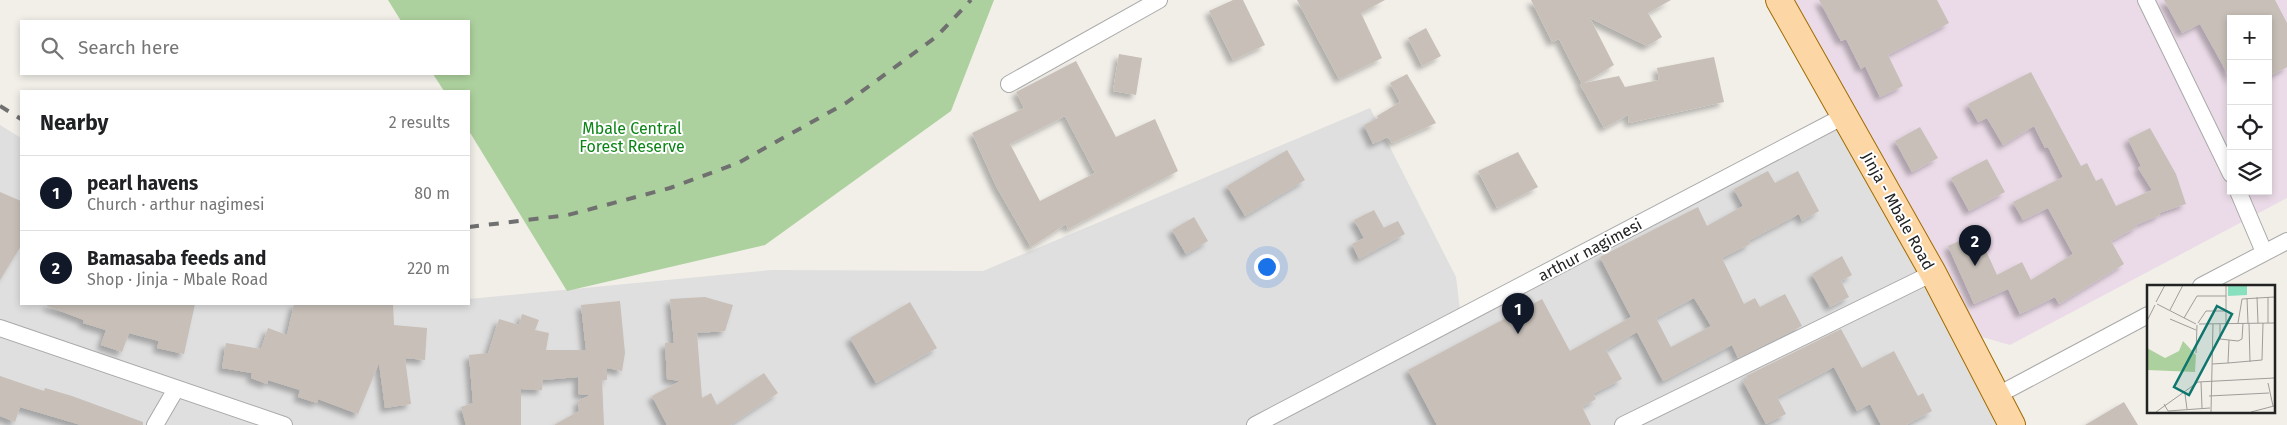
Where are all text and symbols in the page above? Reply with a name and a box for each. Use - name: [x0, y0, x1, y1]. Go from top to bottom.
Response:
- map controls: [2227, 15, 2272, 195]
- button: +: [2227, 15, 2272, 60]
- search box: [20, 20, 470, 75]
- icon: search: [38, 34, 66, 62]
- text: Search here: [78, 36, 179, 59]
- button: −: [2227, 60, 2272, 105]
- button: locate: [2227, 105, 2272, 150]
- text: Nearby: [40, 110, 108, 136]
- text: 2 results: [389, 113, 450, 132]
- park label: Mbale Central Forest Reserve: [579, 119, 685, 156]
- street label: Jinja - Mbale Road: [1858, 149, 1938, 273]
- button: layers: [2227, 150, 2272, 195]
- text: pearl havens: [87, 172, 198, 195]
- text: 1: [52, 184, 60, 203]
- text: 80 m: [414, 184, 450, 203]
- text: Church · arthur nagimesi: [87, 195, 264, 214]
- street label: arthur nagimesi: [1535, 215, 1645, 285]
- pin: 2: [1959, 225, 1991, 266]
- text: Bamasaba feeds and: [87, 247, 266, 270]
- your location: [1254, 254, 1280, 280]
- text: 2: [52, 259, 60, 278]
- text: 220 m: [407, 259, 450, 278]
- text: Shop · Jinja - Mbale Road: [87, 270, 268, 289]
- inset map: [2147, 285, 2274, 412]
- pin: 1: [1502, 293, 1534, 334]

